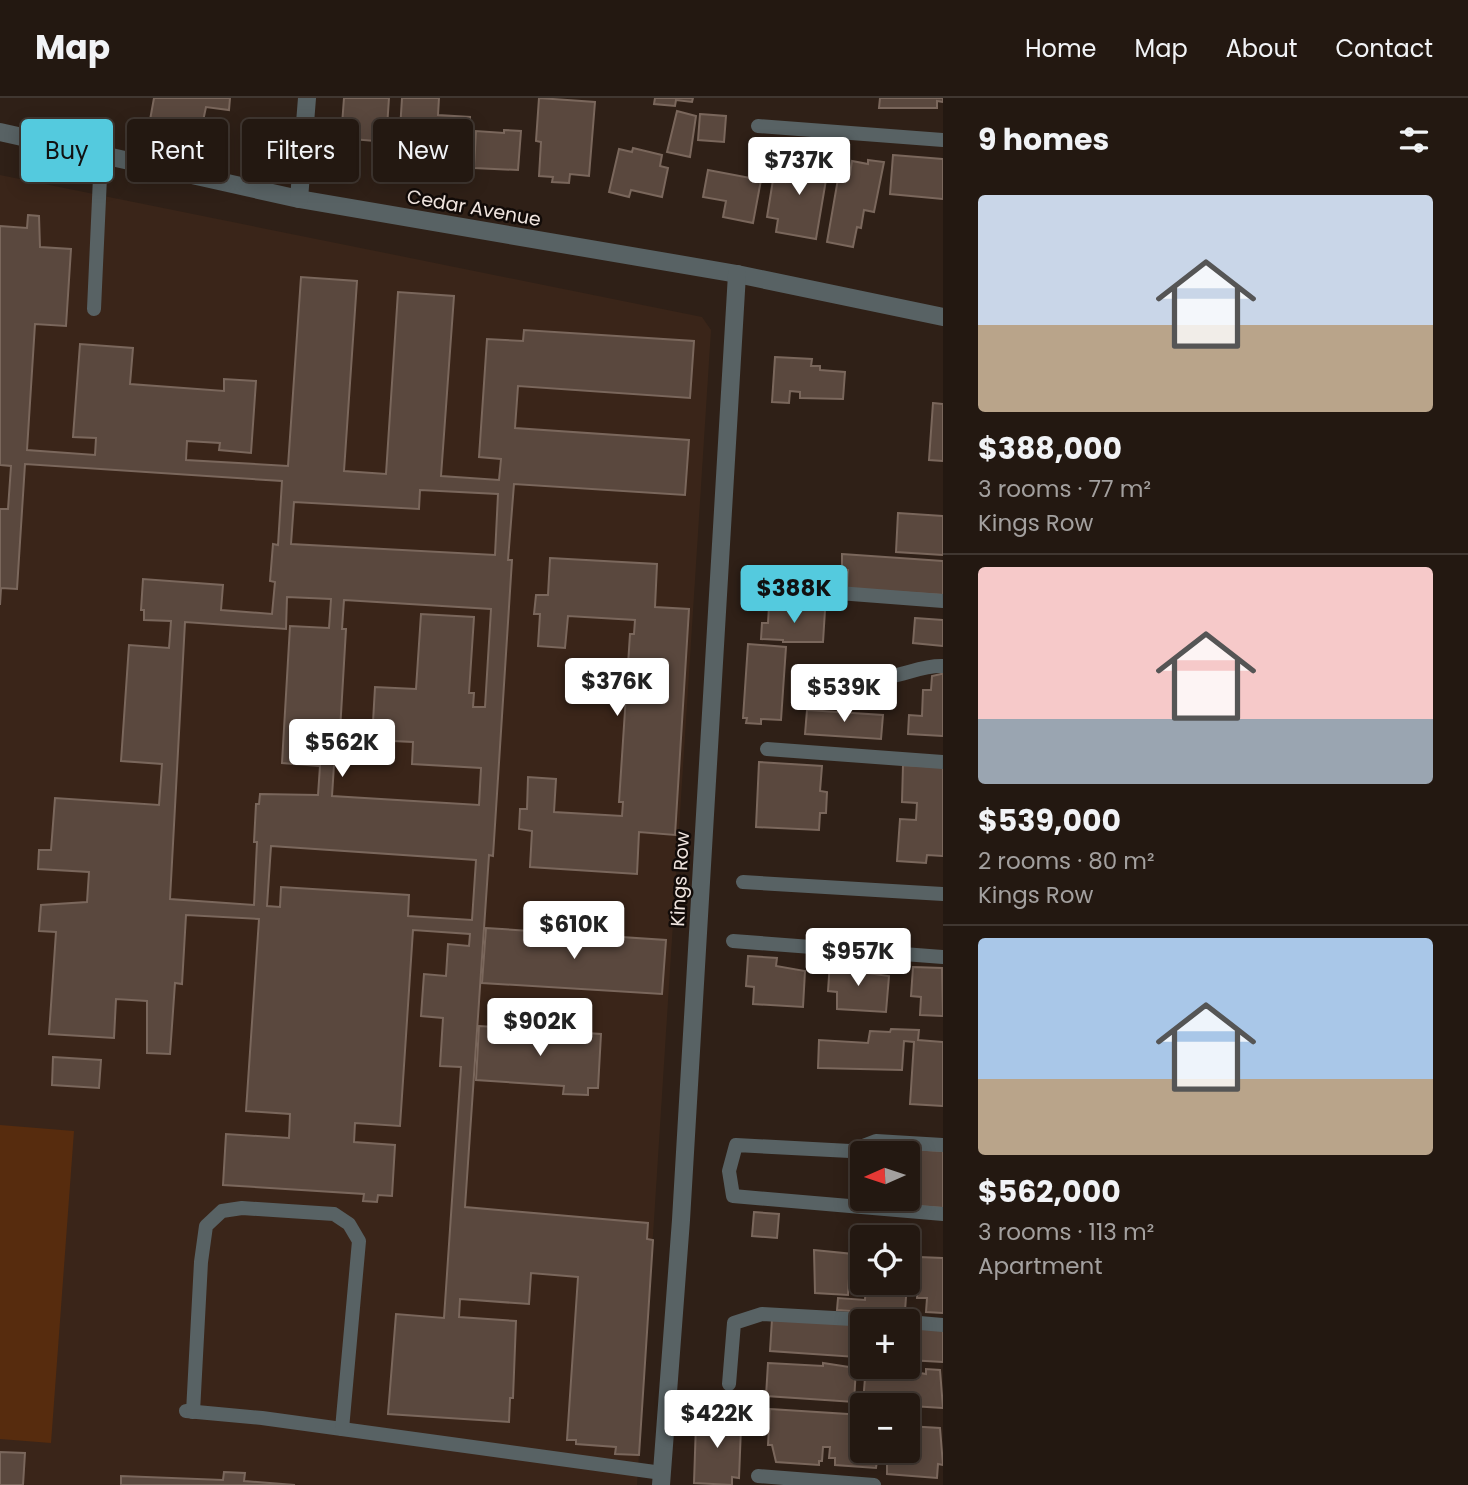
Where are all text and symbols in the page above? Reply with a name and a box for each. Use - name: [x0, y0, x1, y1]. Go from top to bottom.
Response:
- text: Map: [35, 24, 110, 71]
- text: Home: [1025, 32, 1097, 65]
- text: Map: [1135, 32, 1188, 65]
- text: About: [1226, 32, 1297, 65]
- text: Contact: [1335, 32, 1433, 65]
- text: 9 homes: [978, 118, 1109, 161]
- chip: Buy: [21, 119, 113, 182]
- chip: Rent: [127, 119, 228, 182]
- chip: Filters: [242, 119, 359, 182]
- chip: New: [373, 119, 473, 182]
- icon: filters: [1395, 121, 1433, 159]
- pin: $737K: [750, 138, 848, 197]
- text: $737K: [764, 144, 834, 176]
- street label: Cedar Avenue: [405, 183, 543, 233]
- icon: home: [1143, 241, 1269, 367]
- text: $388,000: [978, 427, 1122, 470]
- text: 3 rooms · 77 m²: [978, 473, 1151, 505]
- text: Kings Row: [978, 507, 1093, 539]
- pin: $388K: [745, 566, 843, 625]
- text: $388K: [757, 572, 831, 604]
- icon: home: [1143, 613, 1269, 739]
- pin: $376K: [568, 658, 666, 718]
- pin: $539K: [795, 664, 893, 724]
- text: $376K: [581, 665, 653, 697]
- text: $539K: [807, 671, 881, 703]
- pin: $562K: [293, 720, 391, 779]
- text: $562K: [305, 726, 379, 758]
- text: $539,000: [978, 799, 1121, 842]
- street label: Kings Row: [664, 830, 696, 927]
- text: 2 rooms · 80 m²: [978, 845, 1155, 877]
- text: Kings Row: [978, 879, 1093, 911]
- pin: $610K: [525, 902, 623, 961]
- text: $610K: [539, 908, 609, 940]
- pin: $957K: [809, 928, 907, 988]
- text: $957K: [822, 935, 894, 967]
- icon: home: [1143, 984, 1269, 1110]
- pin: $902K: [491, 998, 589, 1058]
- text: $902K: [503, 1005, 577, 1037]
- north arrow: [850, 1141, 920, 1211]
- map controls: [850, 1141, 920, 1463]
- text: $562,000: [978, 1170, 1121, 1213]
- text: 3 rooms · 113 m²: [978, 1216, 1154, 1248]
- button: locate: [850, 1225, 920, 1295]
- text: Apartment: [978, 1250, 1103, 1282]
- button: +: [850, 1309, 920, 1379]
- pin: $422K: [668, 1390, 766, 1450]
- button: −: [850, 1393, 920, 1463]
- text: $422K: [680, 1397, 754, 1429]

